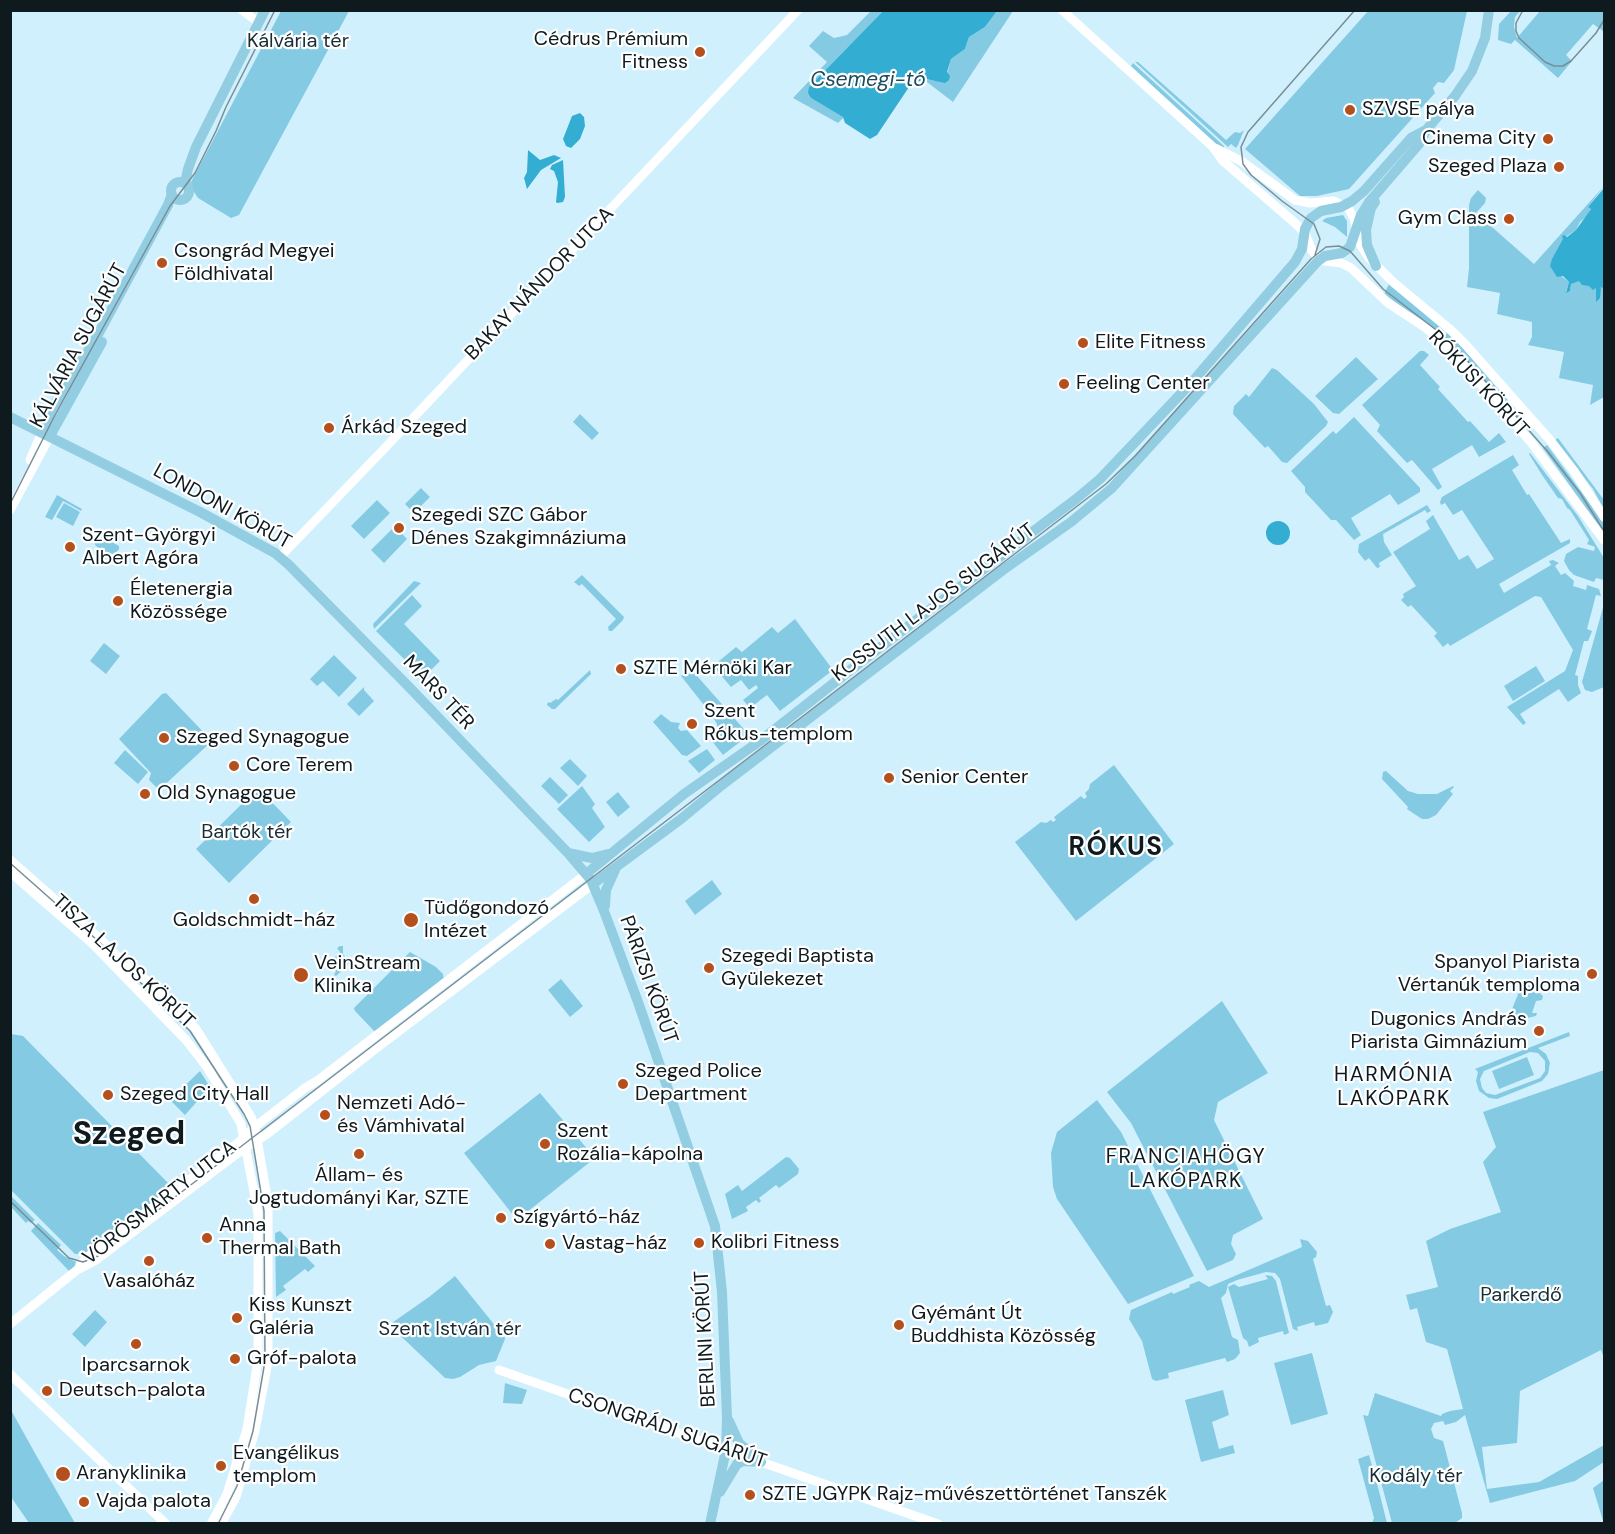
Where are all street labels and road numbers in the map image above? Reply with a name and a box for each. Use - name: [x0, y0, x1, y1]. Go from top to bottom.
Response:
- street label: BAKAY NÁNDOR UTCA: [461, 202, 619, 366]
- street label: KÁLVÁRIA SUGÁRÚT: [26, 260, 132, 432]
- street label: RÓKUSI KÖRÚT: [1423, 326, 1533, 442]
- street label: LONDONI KÖRÚT: [149, 459, 295, 555]
- street label: KOSSUTH LAJOS SUGÁRÚT: [828, 519, 1040, 687]
- street label: MARS TÉR: [397, 651, 479, 735]
- street label: TISZA LAJOS KÖRÚT: [47, 890, 199, 1034]
- street label: PÁRIZSI KÖRÚT: [614, 913, 682, 1047]
- street label: VÖRÖSMARTY UTCA: [78, 1136, 242, 1270]
- street label: BERLINI KÖRÚT: [690, 1270, 722, 1408]
- street label: CSONGRÁDI SUGÁRÚT: [564, 1384, 770, 1474]

